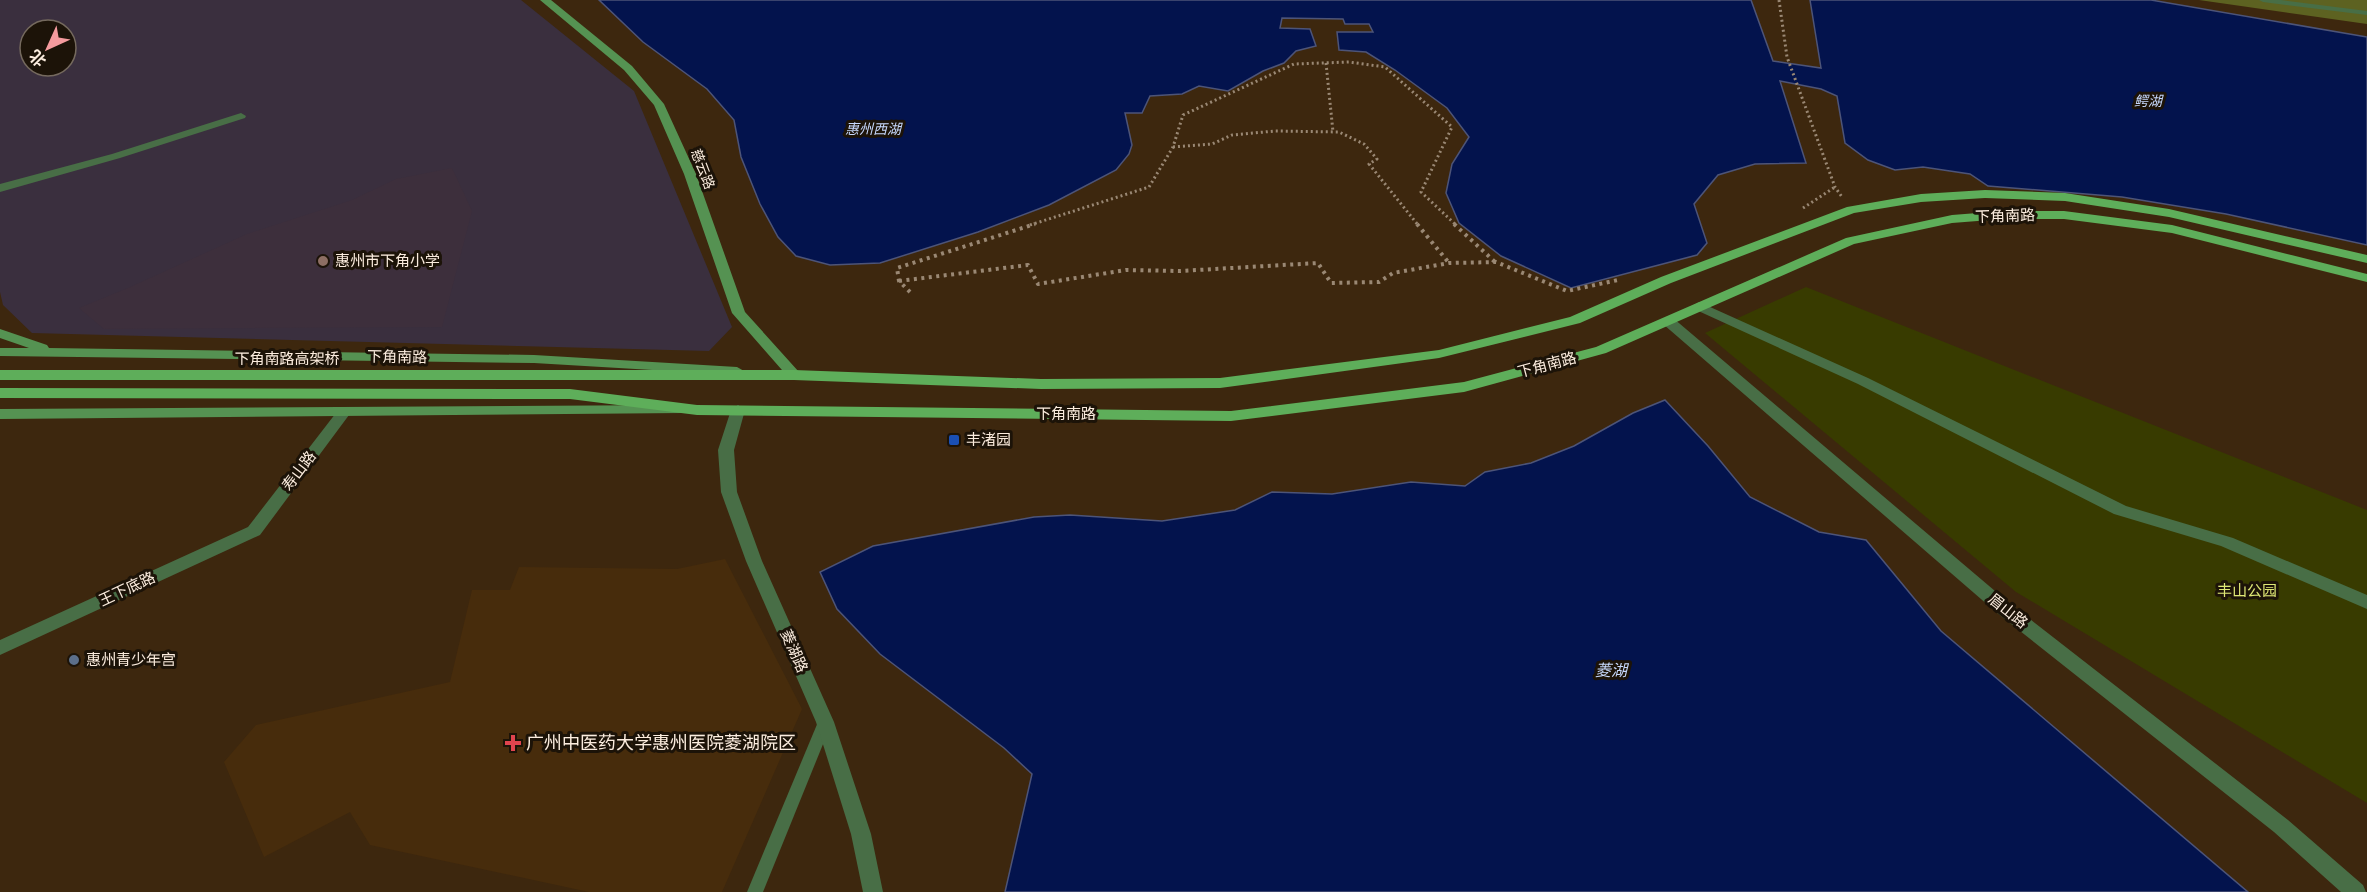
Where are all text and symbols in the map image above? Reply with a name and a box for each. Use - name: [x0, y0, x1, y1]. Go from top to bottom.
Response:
- north arrow: [18, 18, 78, 78]
- text: 北: [25, 46, 50, 71]
- water label: 鳄湖: [2134, 93, 2164, 110]
- water label: 惠州西湖: [845, 121, 903, 138]
- street label: 慈云路: [687, 147, 718, 192]
- street label: 下角南路: [1975, 206, 2035, 226]
- place label: 惠州市下角小学: [335, 252, 440, 270]
- marker: 惠州市下角小学: [316, 254, 330, 268]
- street label: 下角南路: [367, 347, 427, 367]
- street label: 下角南路: [1516, 349, 1578, 381]
- street label: 下角南路高架桥: [234, 350, 340, 368]
- street label: 下角南路: [1036, 405, 1096, 423]
- place label: 丰渚园: [966, 431, 1011, 449]
- marker: 丰渚园: [947, 433, 961, 447]
- street label: 寿山路: [278, 448, 320, 494]
- street label: 王下底路: [96, 568, 158, 610]
- park label: 丰山公园: [2217, 582, 2277, 600]
- street label: 眉山路: [1985, 590, 2031, 632]
- street label: 菱湖路: [777, 627, 811, 675]
- place label: 惠州青少年宫: [86, 651, 176, 669]
- marker: 惠州青少年宫: [67, 653, 81, 667]
- water label: 菱湖: [1595, 661, 1630, 680]
- place label: 广州中医药大学惠州医院菱湖院区: [526, 732, 796, 754]
- marker: 广州中医药大学惠州医院菱湖院区: [504, 734, 522, 752]

